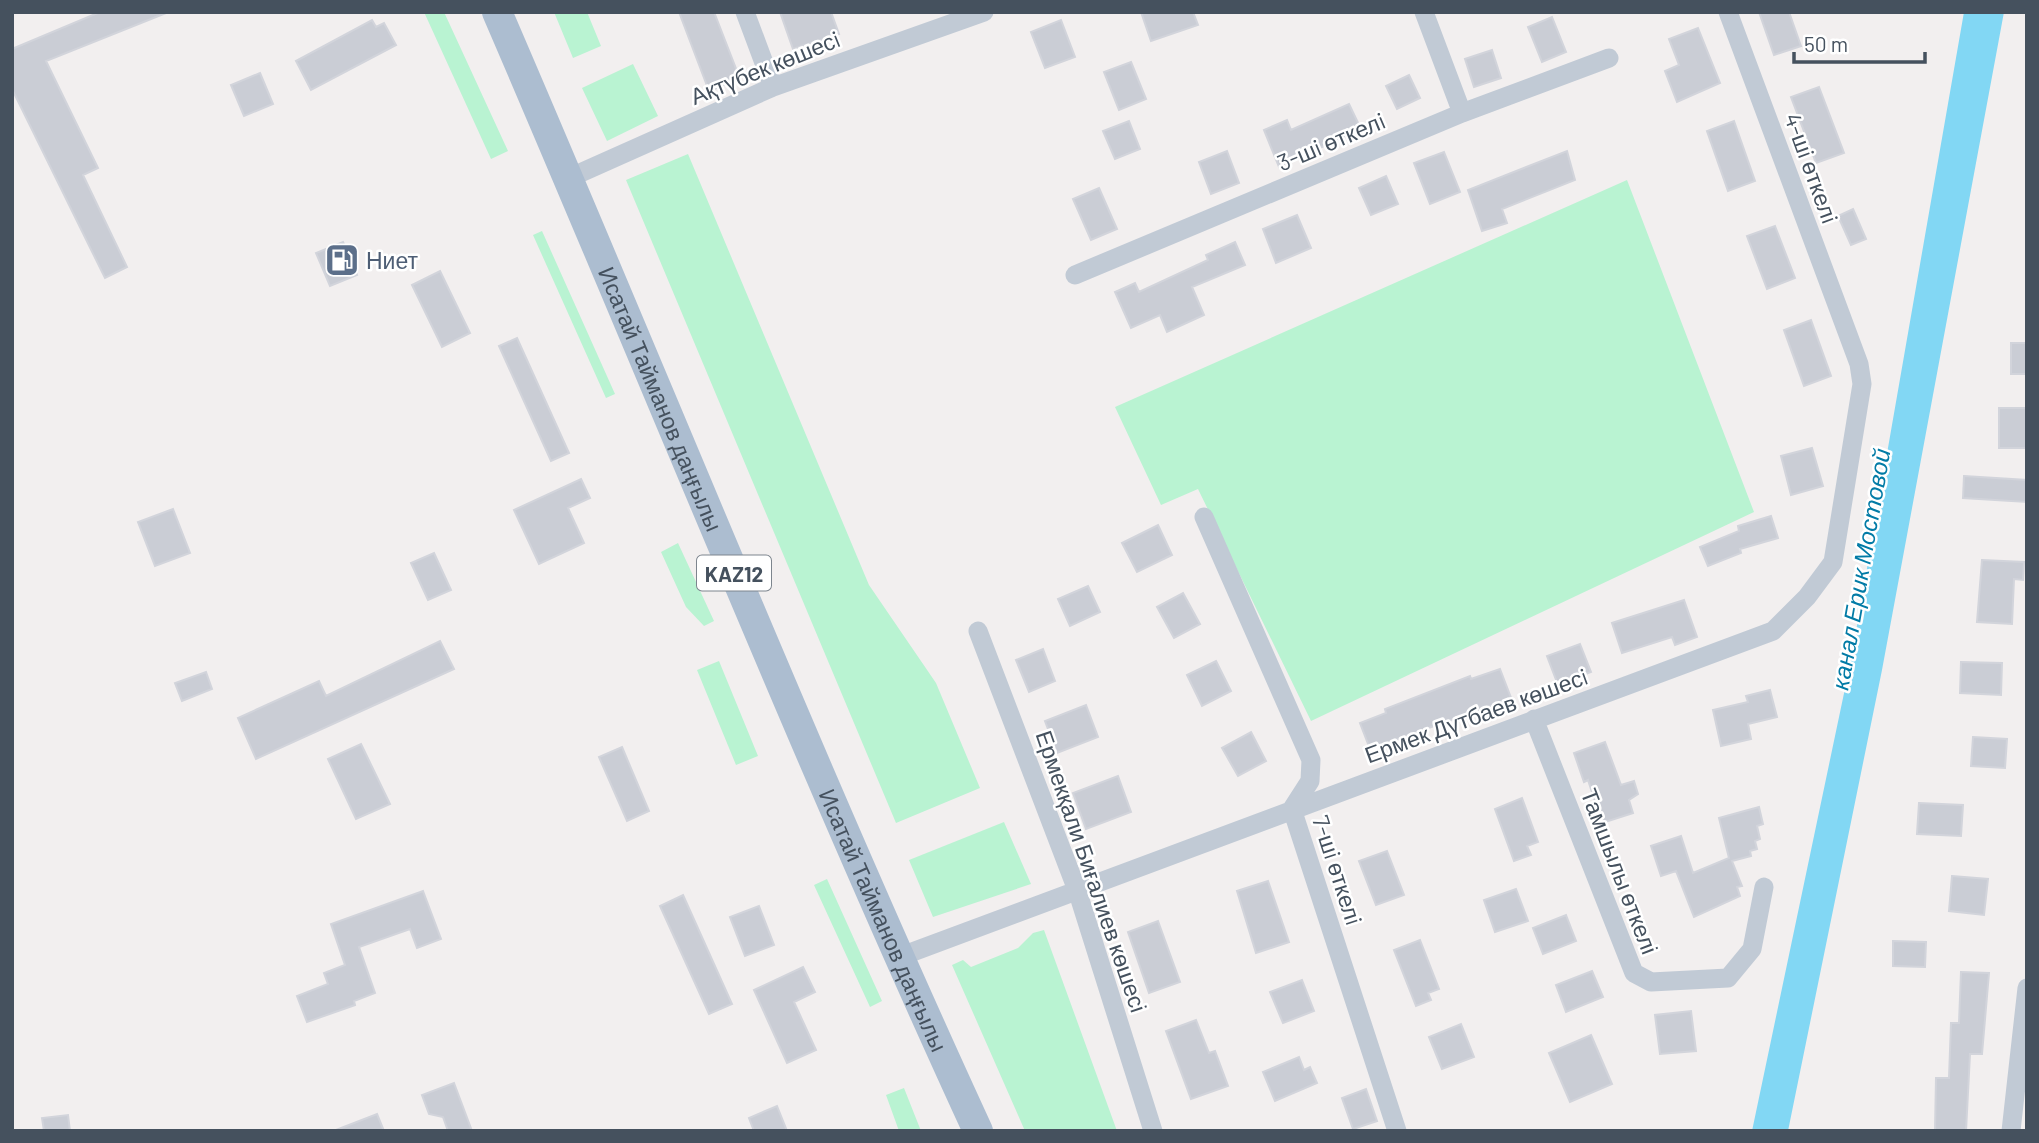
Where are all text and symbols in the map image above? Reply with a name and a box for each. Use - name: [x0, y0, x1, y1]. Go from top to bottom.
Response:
- scale bar: [1794, 21, 1925, 65]
- street label: Ақтүбек көшесi: [686, 24, 844, 110]
- text: 50 m: [1804, 31, 1848, 56]
- street label: 3-шi өткелi: [1273, 106, 1389, 176]
- street label: 4-шi өткелi: [1779, 109, 1845, 227]
- fuel station icon: Ниет: [323, 241, 361, 279]
- place label: Ниет: [366, 246, 418, 274]
- street label: Исатай Тайманов даңғылы: [593, 262, 729, 535]
- water label: канал Ерик Мостовой: [1824, 446, 1896, 692]
- road number: KAZ12: [697, 556, 771, 590]
- street label: Ермек Дүтбаев көшесi: [1361, 662, 1591, 768]
- street label: Ермекқали Биғалиев көшесі: [1031, 726, 1153, 1016]
- street label: Исатай Тайманов даңғылы: [814, 784, 954, 1056]
- street label: Тамшылы өткелі: [1576, 784, 1664, 958]
- street label: 7-шi өткелi: [1307, 812, 1369, 928]

